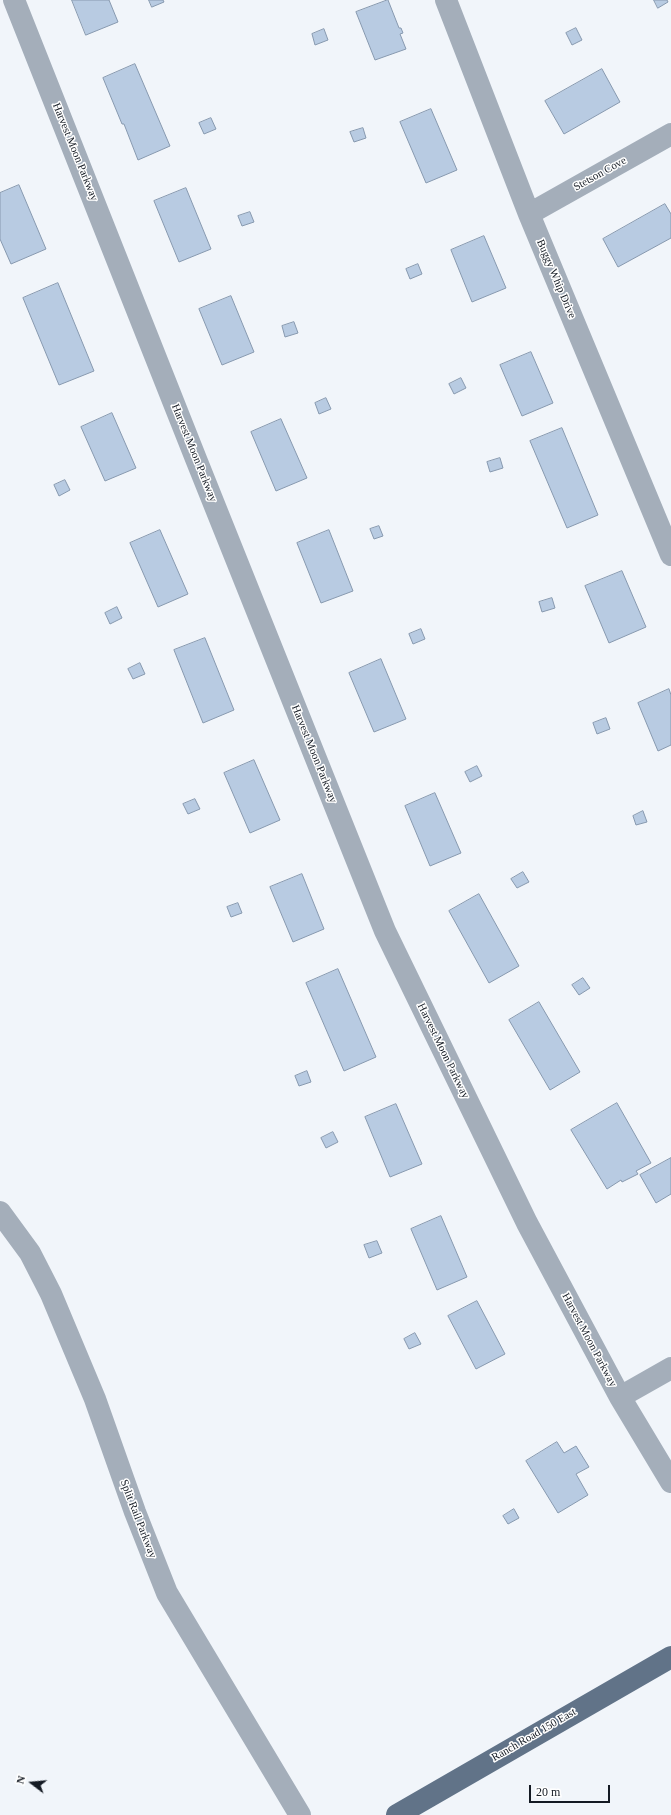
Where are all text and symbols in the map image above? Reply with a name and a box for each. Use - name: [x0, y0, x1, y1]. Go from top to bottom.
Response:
- street label: Harvest Moon Parkway: [49, 101, 101, 203]
- street label: Stetson Cove: [571, 154, 629, 194]
- street label: Buggy Whip Drive: [533, 238, 579, 320]
- street label: Harvest Moon Parkway: [168, 402, 220, 504]
- street label: Harvest Moon Parkway: [288, 703, 340, 805]
- street label: Harvest Moon Parkway: [414, 1001, 472, 1101]
- street label: Harvest Moon Parkway: [559, 1291, 619, 1389]
- street label: Split Rail Parkway: [117, 1478, 159, 1560]
- street label: Ranch Road 150 East: [490, 1706, 578, 1764]
- north arrow: [12, 1763, 52, 1803]
- text: N: [14, 1774, 27, 1785]
- scale bar: [531, 1777, 612, 1803]
- text: 20 m: [536, 1785, 560, 1799]

